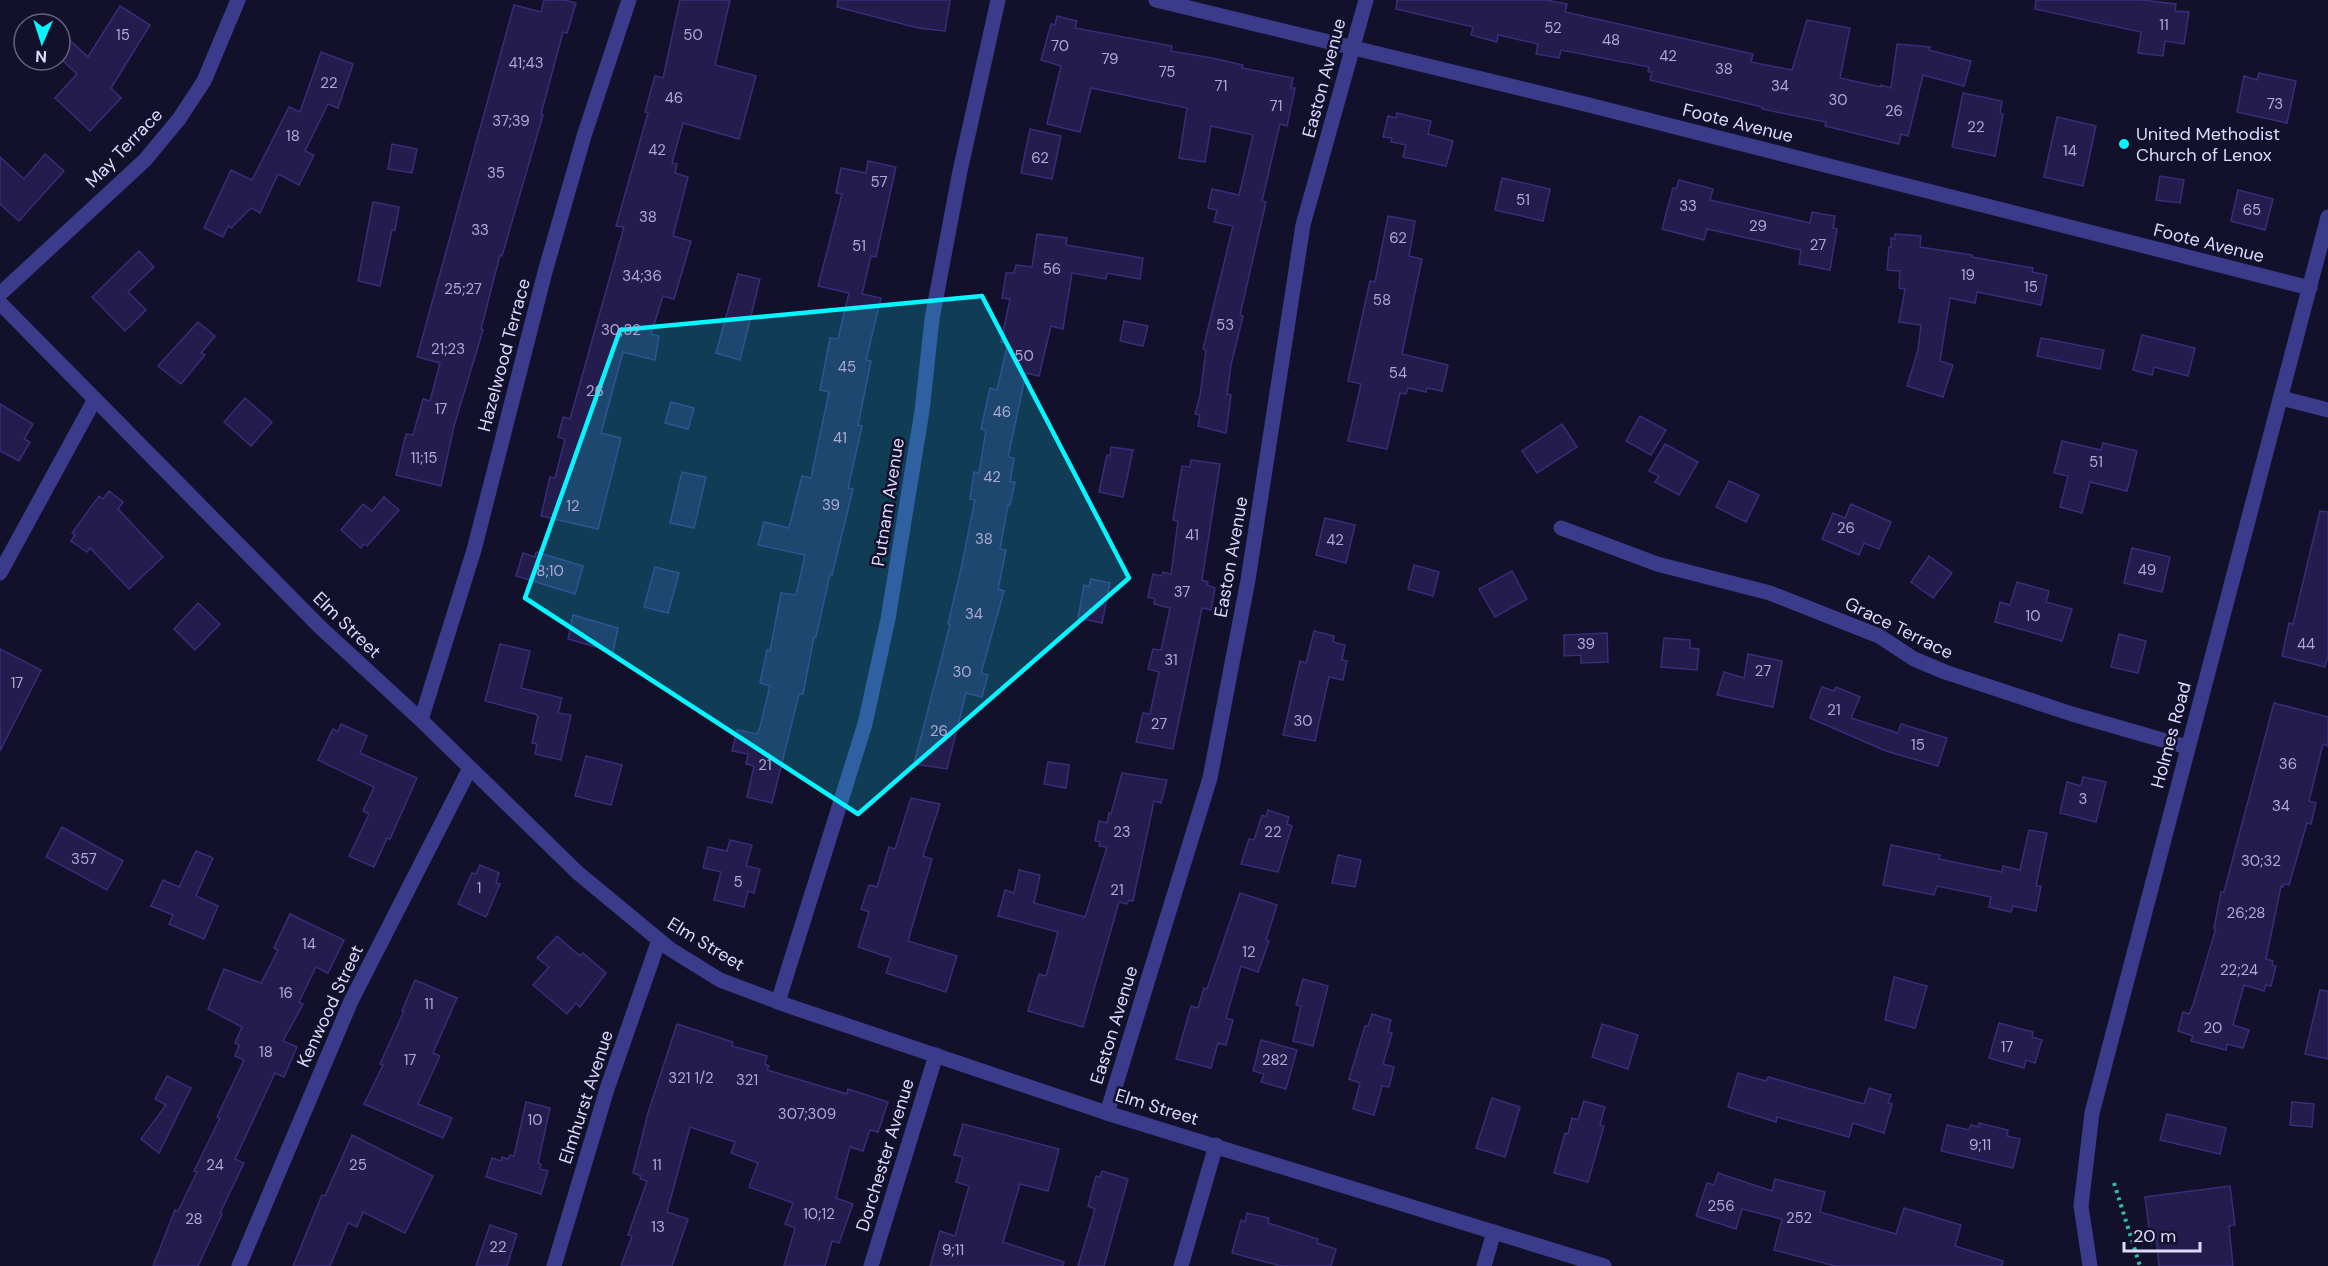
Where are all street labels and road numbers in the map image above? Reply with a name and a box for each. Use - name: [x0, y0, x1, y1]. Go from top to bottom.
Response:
- street label: Easton Avenue: [1297, 16, 1351, 140]
- street label: Foote Avenue: [1680, 98, 1796, 148]
- street label: May Terrace: [80, 103, 168, 193]
- street label: Foote Avenue: [2151, 218, 2267, 268]
- street label: Hazelwood Terrace: [472, 276, 536, 434]
- street label: Putnam Avenue: [866, 436, 910, 568]
- street label: Easton Avenue: [1209, 495, 1253, 619]
- street label: Elm Street: [308, 586, 386, 664]
- street label: Grace Terrace: [1841, 591, 1957, 665]
- street label: Holmes Road: [2145, 679, 2197, 791]
- street label: Elm Street: [663, 912, 749, 976]
- street label: Kenwood Street: [291, 941, 369, 1071]
- street label: Easton Avenue: [1085, 963, 1143, 1087]
- street label: Elmhurst Avenue: [553, 1027, 619, 1167]
- street label: Dorchester Avenue: [850, 1076, 920, 1234]
- street label: Elm Street: [1112, 1083, 1202, 1131]

